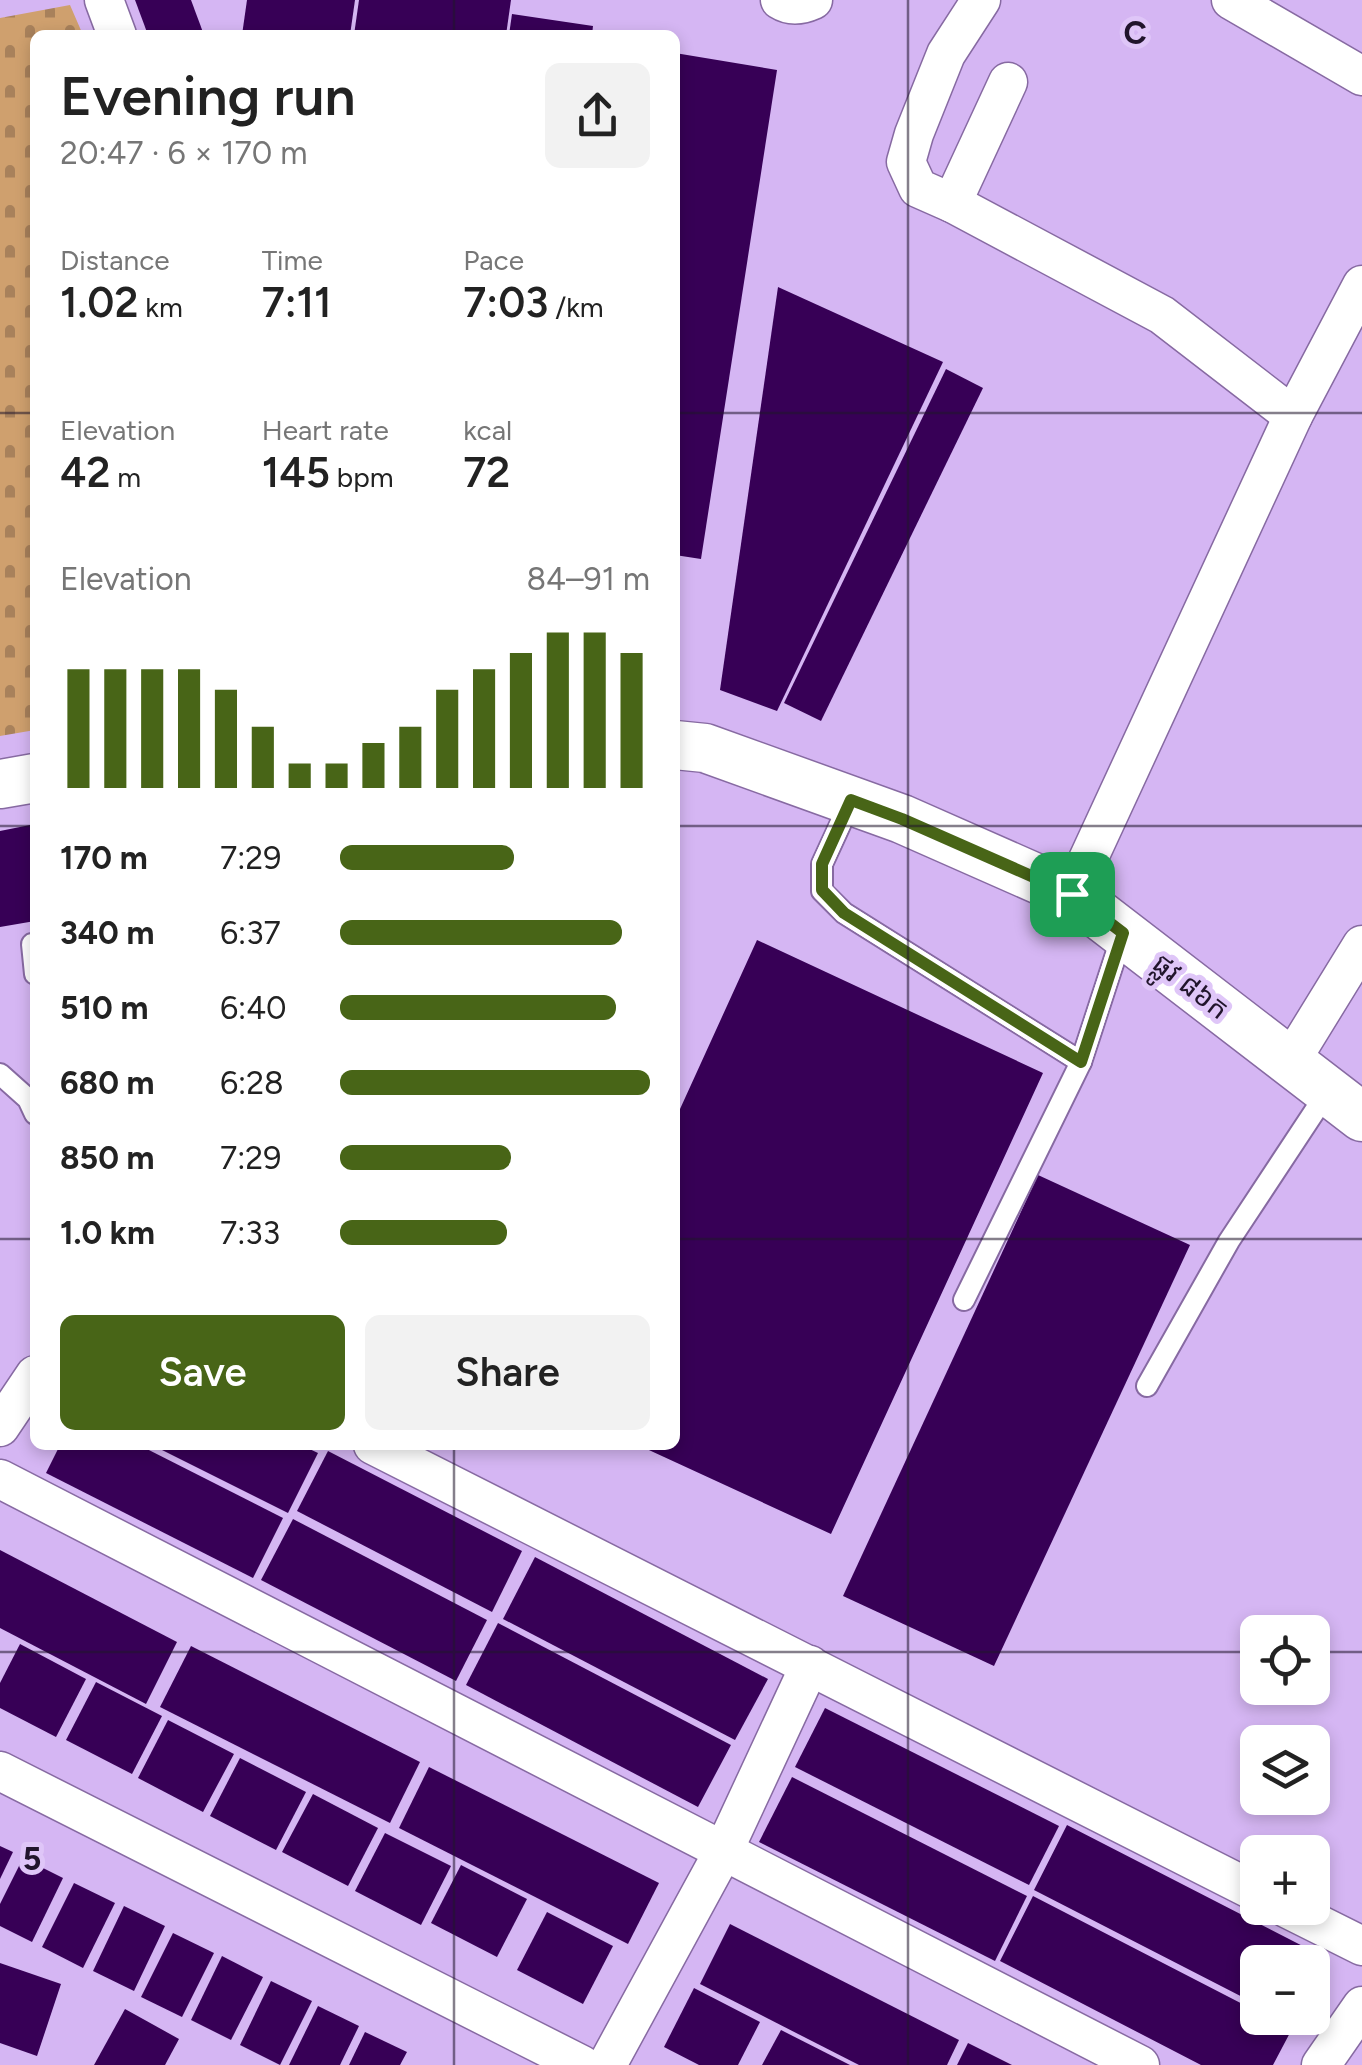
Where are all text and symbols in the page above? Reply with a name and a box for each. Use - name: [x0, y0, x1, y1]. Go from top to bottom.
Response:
- text: C: [1123, 14, 1147, 52]
- text: Evening run: [60, 63, 356, 129]
- button: share: [545, 63, 650, 168]
- text: 20:47 · 6 × 170 m: [60, 134, 307, 172]
- text: Distance: [60, 243, 170, 277]
- text: Time: [262, 243, 323, 277]
- text: Pace: [463, 243, 524, 277]
- text: 1.02: [60, 277, 138, 328]
- text: 7:11: [262, 277, 332, 328]
- text: 7:03: [463, 277, 548, 328]
- text: km: [138, 290, 183, 324]
- text: /km: [548, 290, 604, 324]
- text: Elevation: [60, 413, 175, 447]
- text: Heart rate: [262, 413, 389, 447]
- text: kcal: [463, 413, 512, 447]
- text: 42: [60, 447, 110, 498]
- text: 145: [262, 447, 330, 498]
- text: 72: [463, 447, 510, 498]
- text: m: [110, 460, 141, 494]
- text: bpm: [330, 460, 394, 494]
- text: Elevation: [60, 560, 192, 598]
- text: 84–91 m: [526, 560, 650, 598]
- text: 170 m: [60, 839, 148, 877]
- text: 7:29: [220, 839, 281, 877]
- pin: [1030, 852, 1115, 937]
- icon: arrive: [1045, 867, 1100, 922]
- text: 340 m: [60, 914, 154, 952]
- text: 6:37: [220, 914, 281, 952]
- street label: ផ្លូវ ៨៦ក: [1141, 946, 1236, 1033]
- text: 510 m: [60, 989, 148, 1027]
- text: 6:40: [220, 989, 287, 1027]
- text: 680 m: [60, 1064, 154, 1102]
- text: 6:28: [220, 1064, 284, 1102]
- text: 850 m: [60, 1139, 154, 1177]
- text: 7:29: [220, 1139, 281, 1177]
- text: 1.0 km: [60, 1214, 155, 1252]
- text: 7:33: [220, 1214, 280, 1252]
- button: Save: [60, 1315, 345, 1430]
- button: Share: [365, 1315, 650, 1430]
- map controls: [1240, 1615, 1330, 2035]
- button: locate: [1240, 1615, 1330, 1705]
- button: layers: [1240, 1725, 1330, 1815]
- button: +: [1240, 1835, 1330, 1925]
- text: 5: [23, 1840, 41, 1878]
- button: −: [1240, 1945, 1330, 2035]

